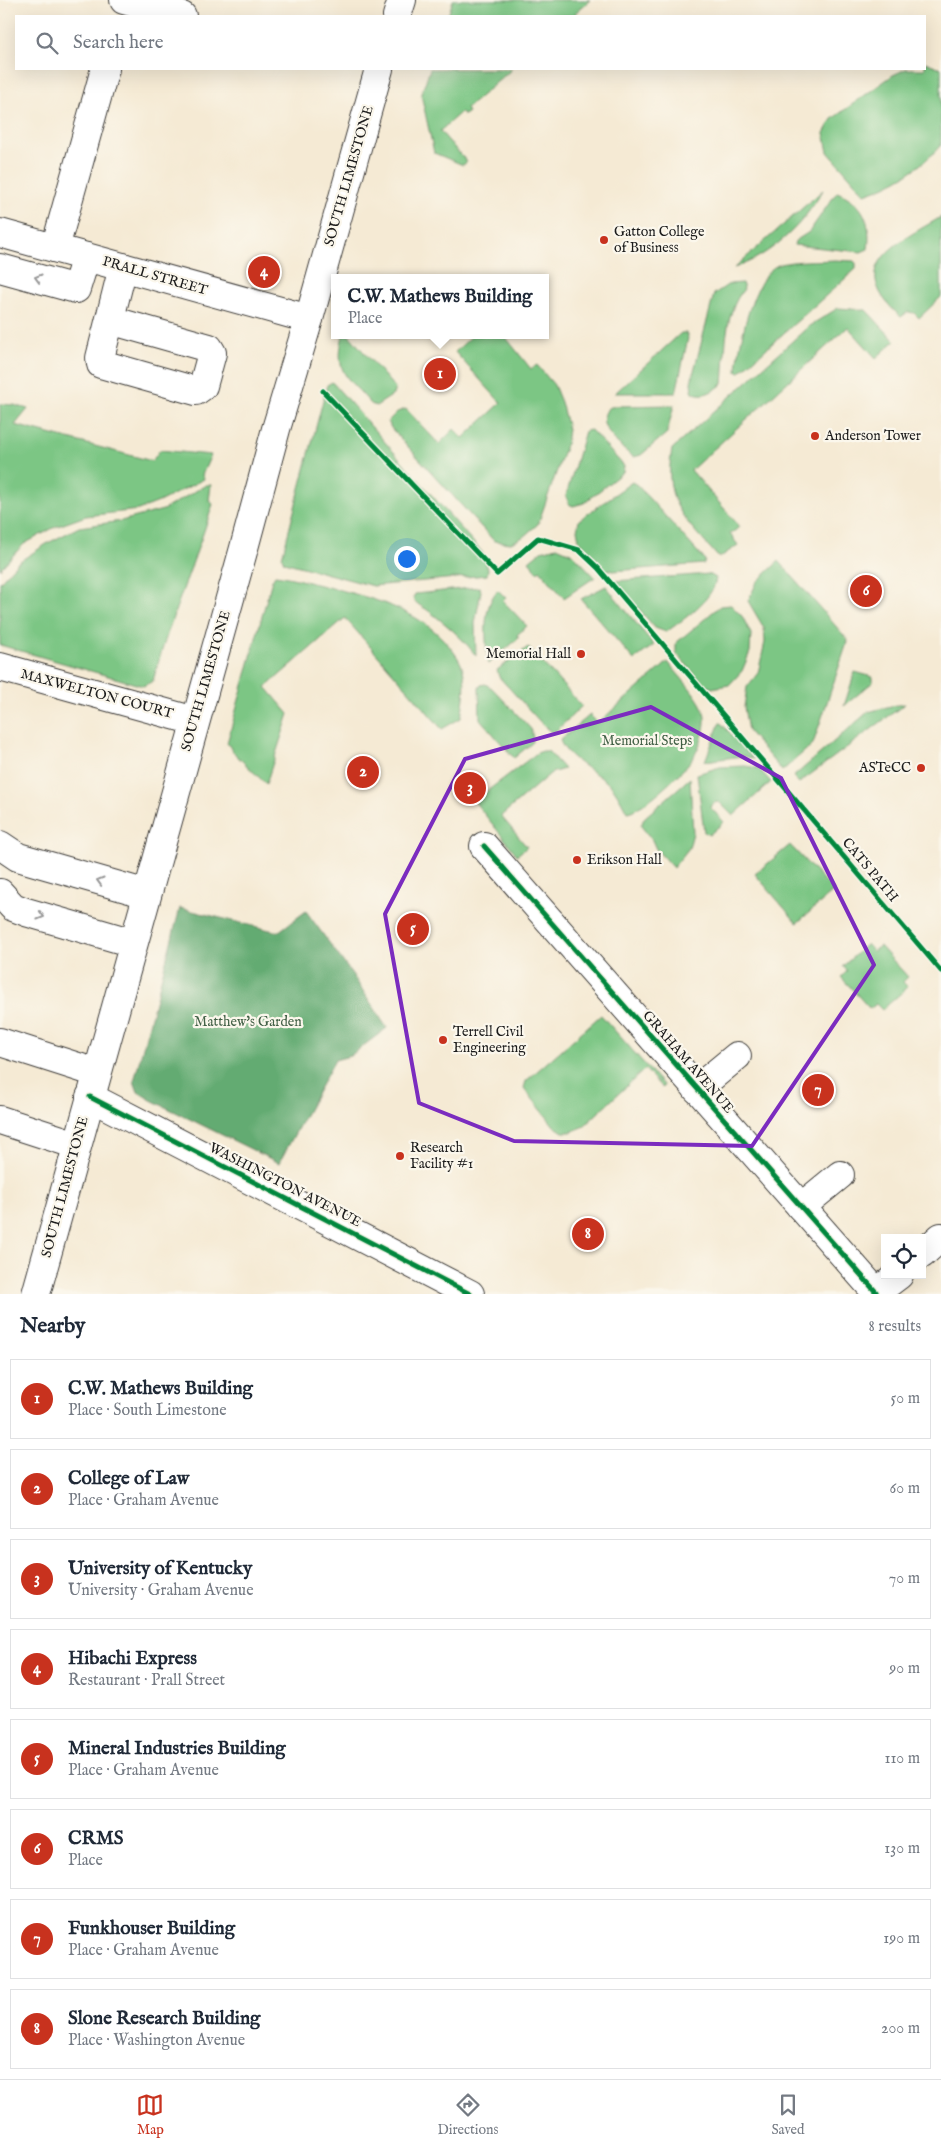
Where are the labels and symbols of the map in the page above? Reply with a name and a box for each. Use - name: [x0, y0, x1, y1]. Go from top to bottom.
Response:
- street label: SOUTH LIMESTONE: [320, 103, 378, 248]
- place label: Gatton College of Business: [614, 223, 705, 257]
- marker: Gatton College of Business: [598, 234, 610, 246]
- street label: PRALL STREET: [100, 252, 210, 300]
- pin: 4: [248, 253, 280, 291]
- one-way arrow: [34, 274, 43, 284]
- pin: 1: [424, 355, 456, 393]
- place label: Anderson Tower: [824, 427, 921, 445]
- marker: Anderson Tower: [809, 430, 821, 442]
- your location: [394, 546, 420, 572]
- pin: 6: [850, 572, 882, 610]
- street label: SOUTH LIMESTONE: [177, 608, 235, 753]
- place label: Memorial Hall: [486, 645, 571, 663]
- marker: Memorial Hall: [575, 648, 587, 660]
- street label: MAXWELTON COURT: [19, 665, 176, 723]
- park label: Memorial Steps: [602, 732, 692, 750]
- pin: 2: [347, 753, 379, 791]
- place label: ASTeCC: [858, 759, 911, 777]
- marker: ASTeCC: [915, 762, 927, 774]
- pin: 3: [454, 769, 486, 807]
- street label: CATS PATH: [838, 834, 902, 906]
- place label: Erikson Hall: [587, 851, 662, 869]
- marker: Erikson Hall: [571, 854, 583, 866]
- one-way arrow: [96, 876, 104, 886]
- pin: 5: [397, 910, 429, 948]
- one-way arrow: [37, 911, 45, 921]
- street label: GRAHAM AVENUE: [639, 1007, 738, 1117]
- park label: Matthew's Garden: [194, 1013, 302, 1031]
- place label: Terrell Civil Engineering: [453, 1023, 526, 1057]
- marker: Terrell Civil Engineering: [437, 1034, 449, 1046]
- pin: 7: [802, 1071, 834, 1109]
- street label: SOUTH LIMESTONE: [37, 1114, 93, 1260]
- street label: WASHINGTON AVENUE: [206, 1139, 364, 1231]
- place label: Research Facility #1: [410, 1139, 473, 1173]
- marker: Research Facility #1: [394, 1150, 406, 1162]
- pin: 8: [572, 1215, 604, 1253]

